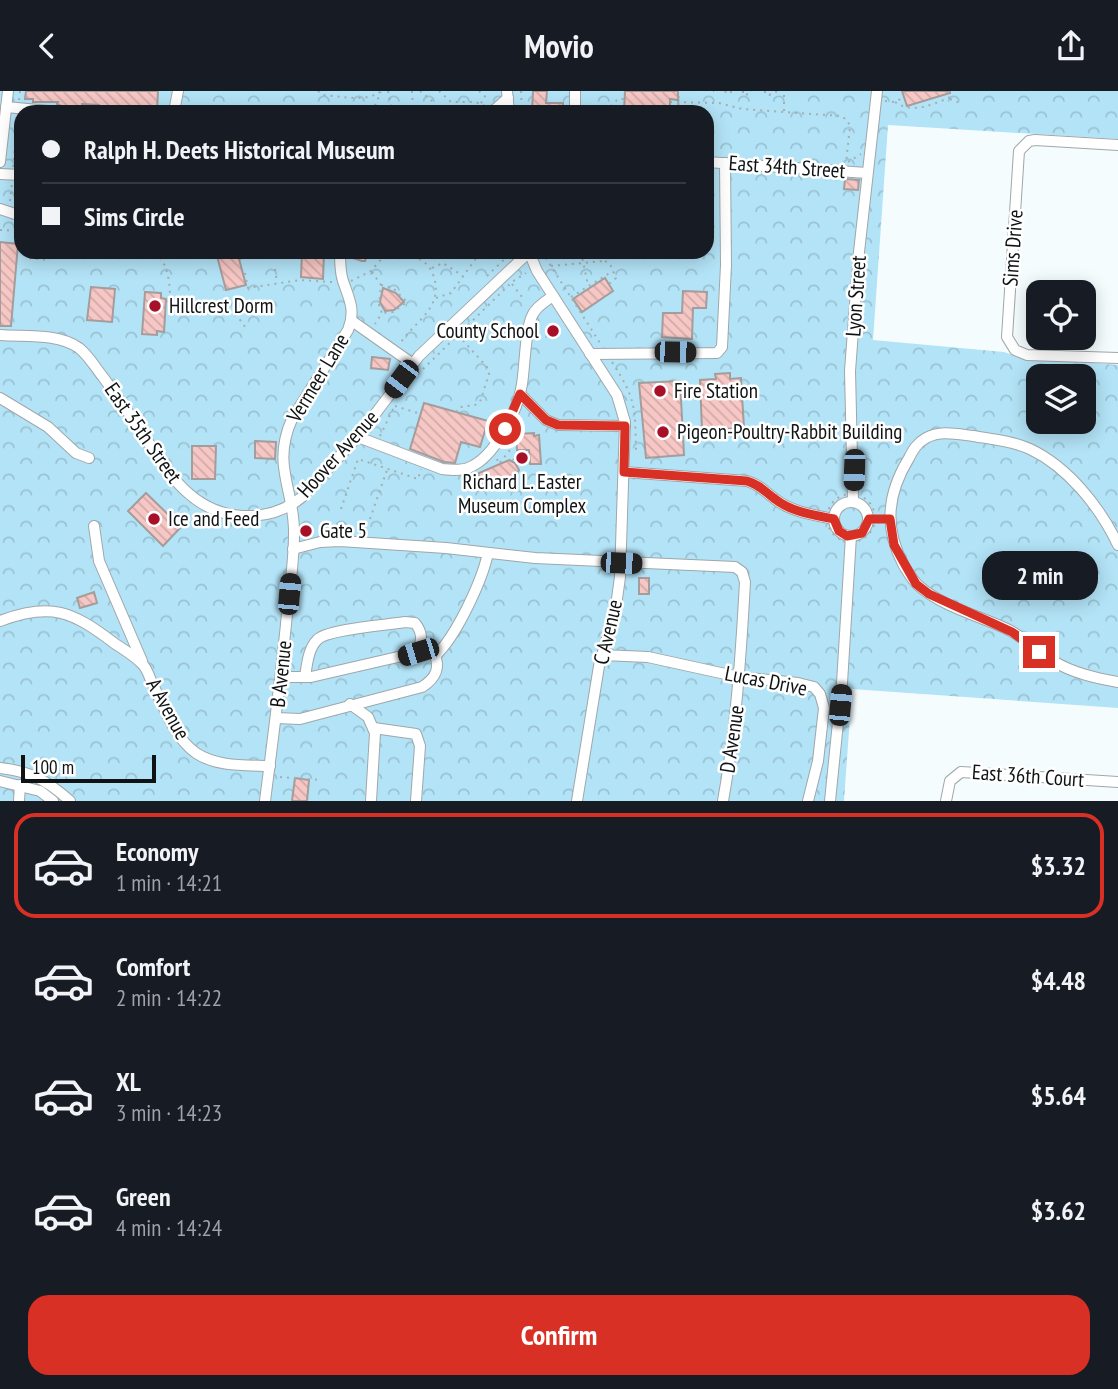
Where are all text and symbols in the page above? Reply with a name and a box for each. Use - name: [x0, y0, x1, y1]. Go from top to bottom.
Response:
- text: Movio: [524, 25, 594, 67]
- icon: back: [28, 27, 66, 65]
- icon: share: [1052, 27, 1090, 65]
- text: Ralph H. Deets Historical Museum: [84, 133, 395, 166]
- street label: East 34th Street: [728, 149, 846, 184]
- text: Sims Circle: [84, 200, 185, 233]
- street label: Sims Drive: [996, 209, 1029, 287]
- street label: Lyon Street: [839, 254, 872, 337]
- map controls: [1026, 280, 1096, 434]
- button: locate: [1026, 280, 1096, 350]
- place label: Hillcrest Dorm: [169, 292, 273, 319]
- marker: Hillcrest Dorm: [147, 298, 163, 314]
- place label: County School: [436, 317, 539, 344]
- marker: County School: [545, 323, 561, 339]
- street label: Vermeer Lane: [280, 328, 355, 428]
- car: [654, 341, 697, 363]
- car: [380, 356, 423, 402]
- button: layers: [1026, 364, 1096, 434]
- street label: East 35th Street: [99, 377, 188, 488]
- place label: Fire Station: [674, 377, 758, 404]
- marker: Fire Station: [652, 383, 668, 399]
- street label: Hoover Avenue: [291, 404, 384, 503]
- route start: [489, 413, 521, 445]
- place label: Pigeon-Poultry-Rabbit Building: [677, 418, 902, 445]
- marker: Pigeon-Poultry-Rabbit Building: [655, 424, 671, 440]
- car: [843, 449, 866, 491]
- marker: Richard L. Easter Museum Complex: [514, 450, 530, 466]
- place label: Richard L. Easter Museum Complex: [458, 468, 586, 519]
- place label: Ice and Feed: [168, 505, 259, 532]
- marker: Ice and Feed: [146, 511, 162, 527]
- place label: Gate 5: [320, 517, 367, 544]
- marker: Gate 5: [298, 523, 314, 539]
- callout: 2 min: [981, 551, 1097, 599]
- car: [600, 552, 643, 574]
- text: 2 min: [1017, 561, 1063, 590]
- car: [277, 572, 302, 616]
- street label: C Avenue: [587, 597, 628, 667]
- car: [395, 636, 442, 668]
- route end: [1023, 636, 1055, 668]
- street label: B Avenue: [264, 639, 297, 709]
- street label: Lucas Drive: [723, 659, 809, 702]
- street label: A Avenue: [141, 673, 196, 744]
- car: [828, 683, 853, 727]
- street label: D Avenue: [713, 703, 750, 774]
- scale bar: [21, 752, 156, 784]
- text: 100 m: [32, 755, 74, 779]
- street label: East 36th Court: [971, 758, 1085, 793]
- icon: car: [32, 834, 95, 897]
- text: Economy: [116, 835, 198, 868]
- text: $3.32: [1031, 849, 1086, 882]
- text: 1 min · 14:21: [116, 868, 222, 897]
- icon: car: [32, 949, 95, 1012]
- text: Comfort: [116, 950, 190, 983]
- text: $4.48: [1031, 964, 1086, 997]
- text: 2 min · 14:22: [116, 983, 222, 1012]
- icon: car: [32, 1064, 95, 1127]
- text: XL: [116, 1065, 141, 1098]
- text: $5.64: [1031, 1079, 1086, 1112]
- text: 3 min · 14:23: [116, 1098, 222, 1127]
- icon: car: [32, 1179, 95, 1242]
- text: Green: [116, 1180, 171, 1213]
- text: $3.62: [1031, 1194, 1086, 1227]
- text: 4 min · 14:24: [116, 1213, 222, 1242]
- button: Confirm: [28, 1295, 1090, 1375]

